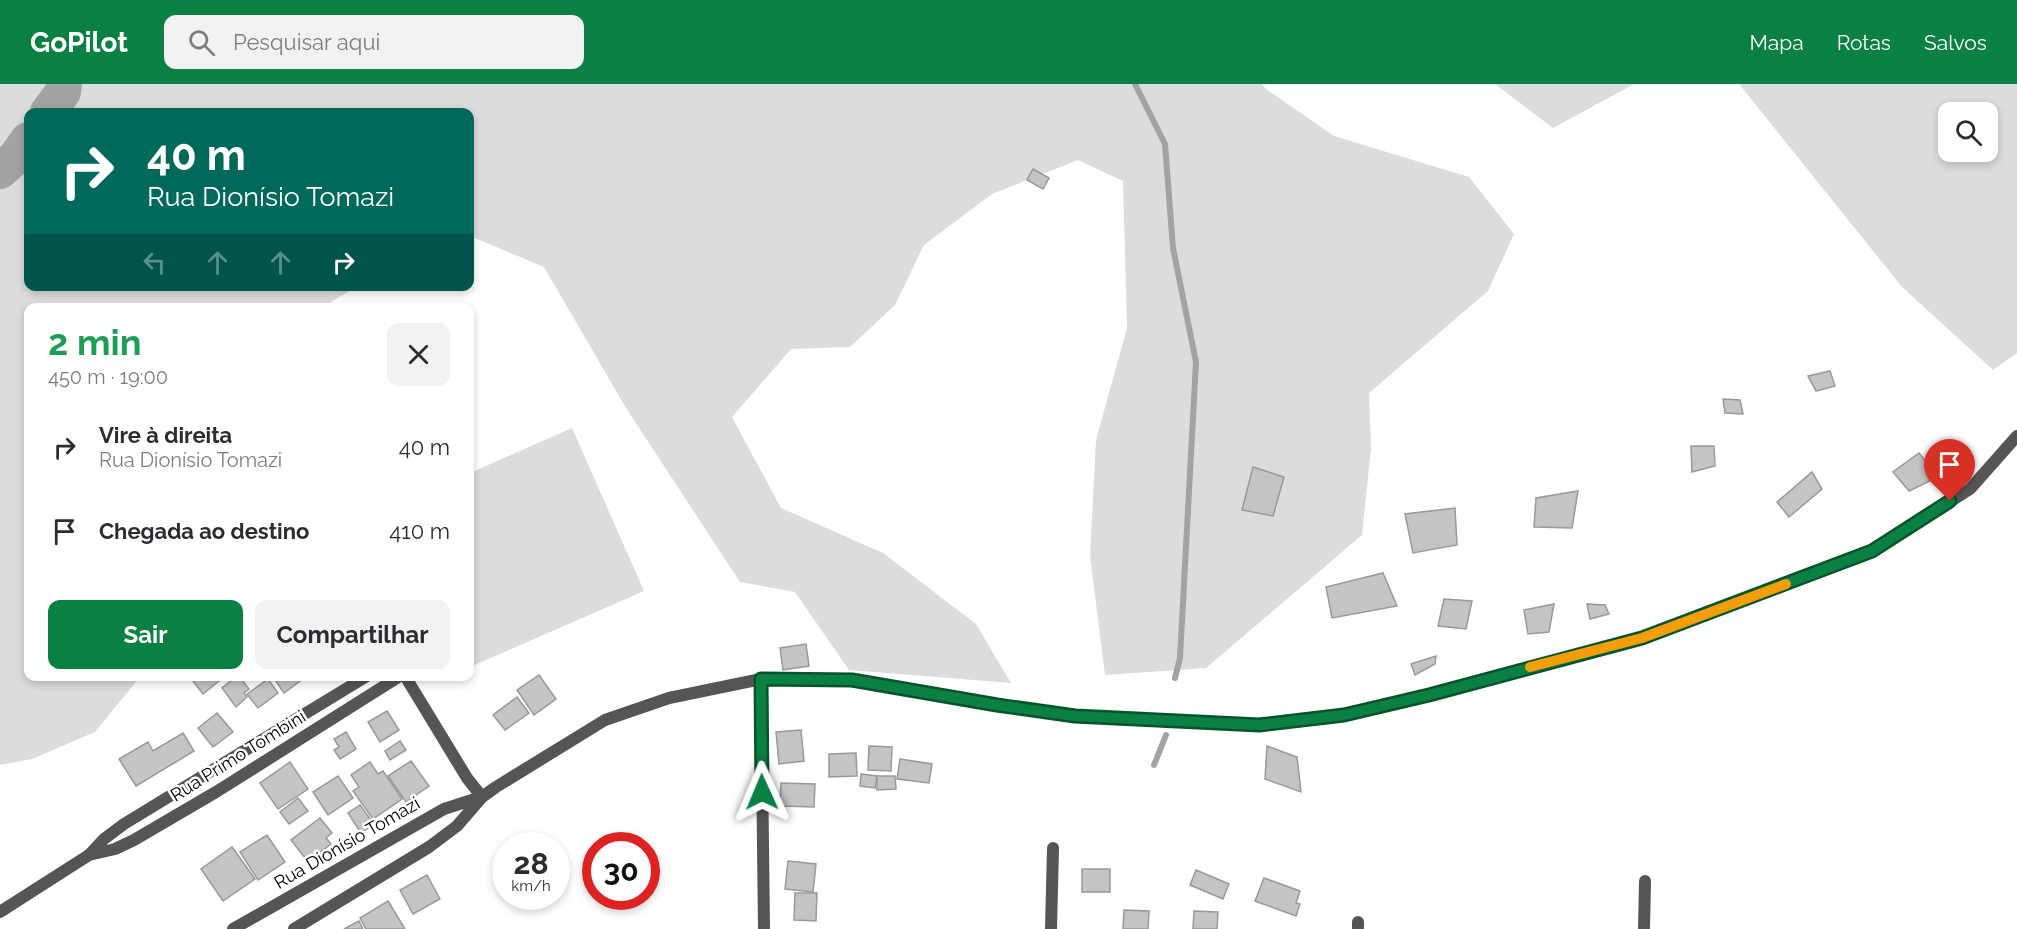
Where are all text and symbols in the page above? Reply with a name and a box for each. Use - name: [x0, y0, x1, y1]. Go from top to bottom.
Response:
- search box: [164, 15, 584, 69]
- text: GoPilot: [30, 26, 128, 59]
- icon: search: [185, 26, 218, 59]
- text: Pesquisar aqui: [233, 29, 380, 55]
- text: Mapa: [1750, 30, 1804, 55]
- text: Rotas: [1837, 30, 1891, 55]
- text: Salvos: [1924, 30, 1987, 55]
- map controls: [1938, 102, 1998, 162]
- button: search: [1938, 102, 1998, 162]
- text: 40 m: [147, 131, 246, 180]
- icon: right: [48, 132, 126, 210]
- text: Rua Dionísio Tomazi: [147, 181, 394, 212]
- icon: left: [138, 246, 171, 279]
- icon: ahead: [201, 246, 234, 279]
- icon: ahead: [264, 246, 297, 279]
- icon: right: [327, 246, 360, 279]
- text: 2 min: [48, 321, 141, 363]
- button: close: [387, 323, 450, 386]
- text: 450 m · 19:00: [48, 365, 168, 389]
- text: Vire à direita: [99, 422, 232, 448]
- icon: right: [48, 431, 81, 464]
- text: 40 m: [399, 434, 450, 460]
- pin: [1924, 439, 1975, 501]
- text: Rua Dionísio Tomazi: [99, 448, 282, 472]
- icon: arrive: [1933, 448, 1966, 481]
- icon: arrive: [48, 515, 81, 548]
- text: Chegada ao destino: [99, 518, 309, 544]
- text: 410 m: [389, 518, 450, 544]
- button: Sair: [48, 600, 243, 669]
- button: Compartilhar: [255, 600, 450, 669]
- street label: Rua Primo Tombini: [166, 706, 309, 806]
- position arrow: [730, 760, 794, 824]
- street label: Rua Dionísio Tomazi: [270, 792, 423, 893]
- speed limit sign: 30: [582, 832, 660, 910]
- text: 28: [513, 846, 549, 881]
- text: km/h: [511, 877, 551, 895]

